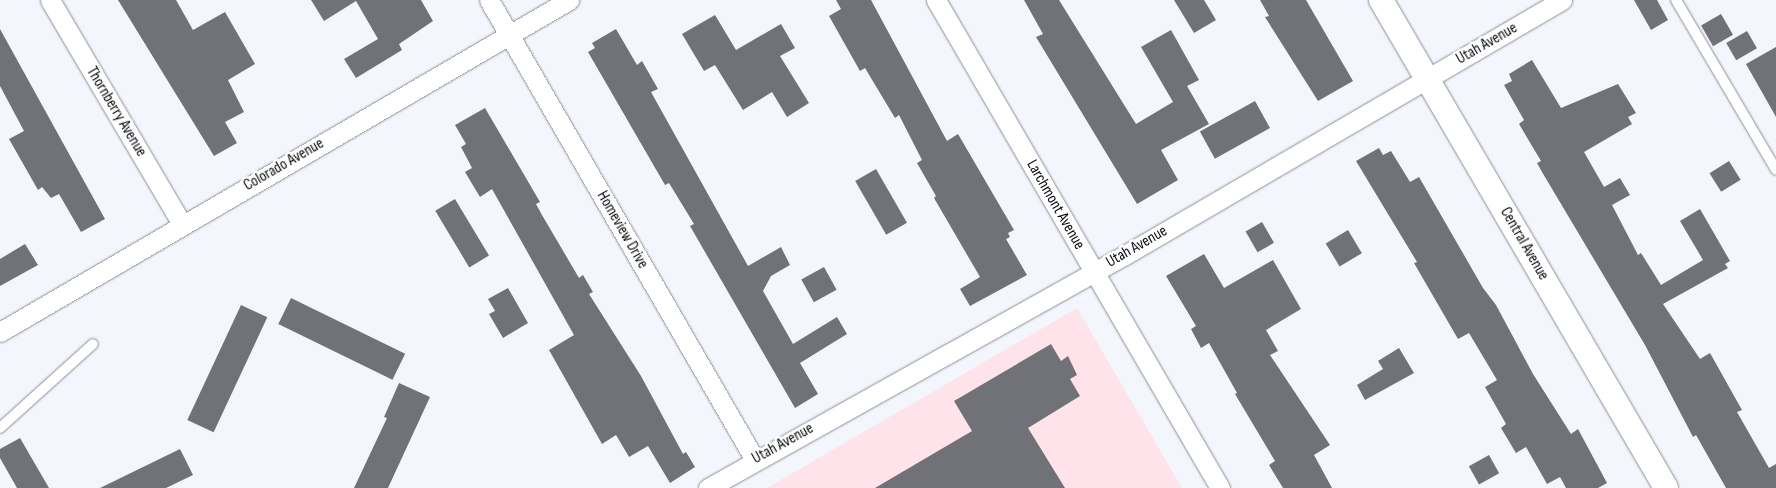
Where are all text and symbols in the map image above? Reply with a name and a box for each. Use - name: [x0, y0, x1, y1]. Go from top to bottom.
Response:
- street label: Utah Avenue: [1453, 19, 1521, 69]
- street label: Thornberry Avenue: [82, 64, 150, 160]
- street label: Colorado Avenue: [241, 134, 327, 196]
- street label: Larchmont Avenue: [1022, 157, 1088, 253]
- street label: Homeview Drive: [592, 188, 652, 272]
- street label: Central Avenue: [1495, 204, 1553, 284]
- street label: Utah Avenue: [1103, 222, 1171, 272]
- street label: Utah Avenue: [749, 419, 817, 469]

